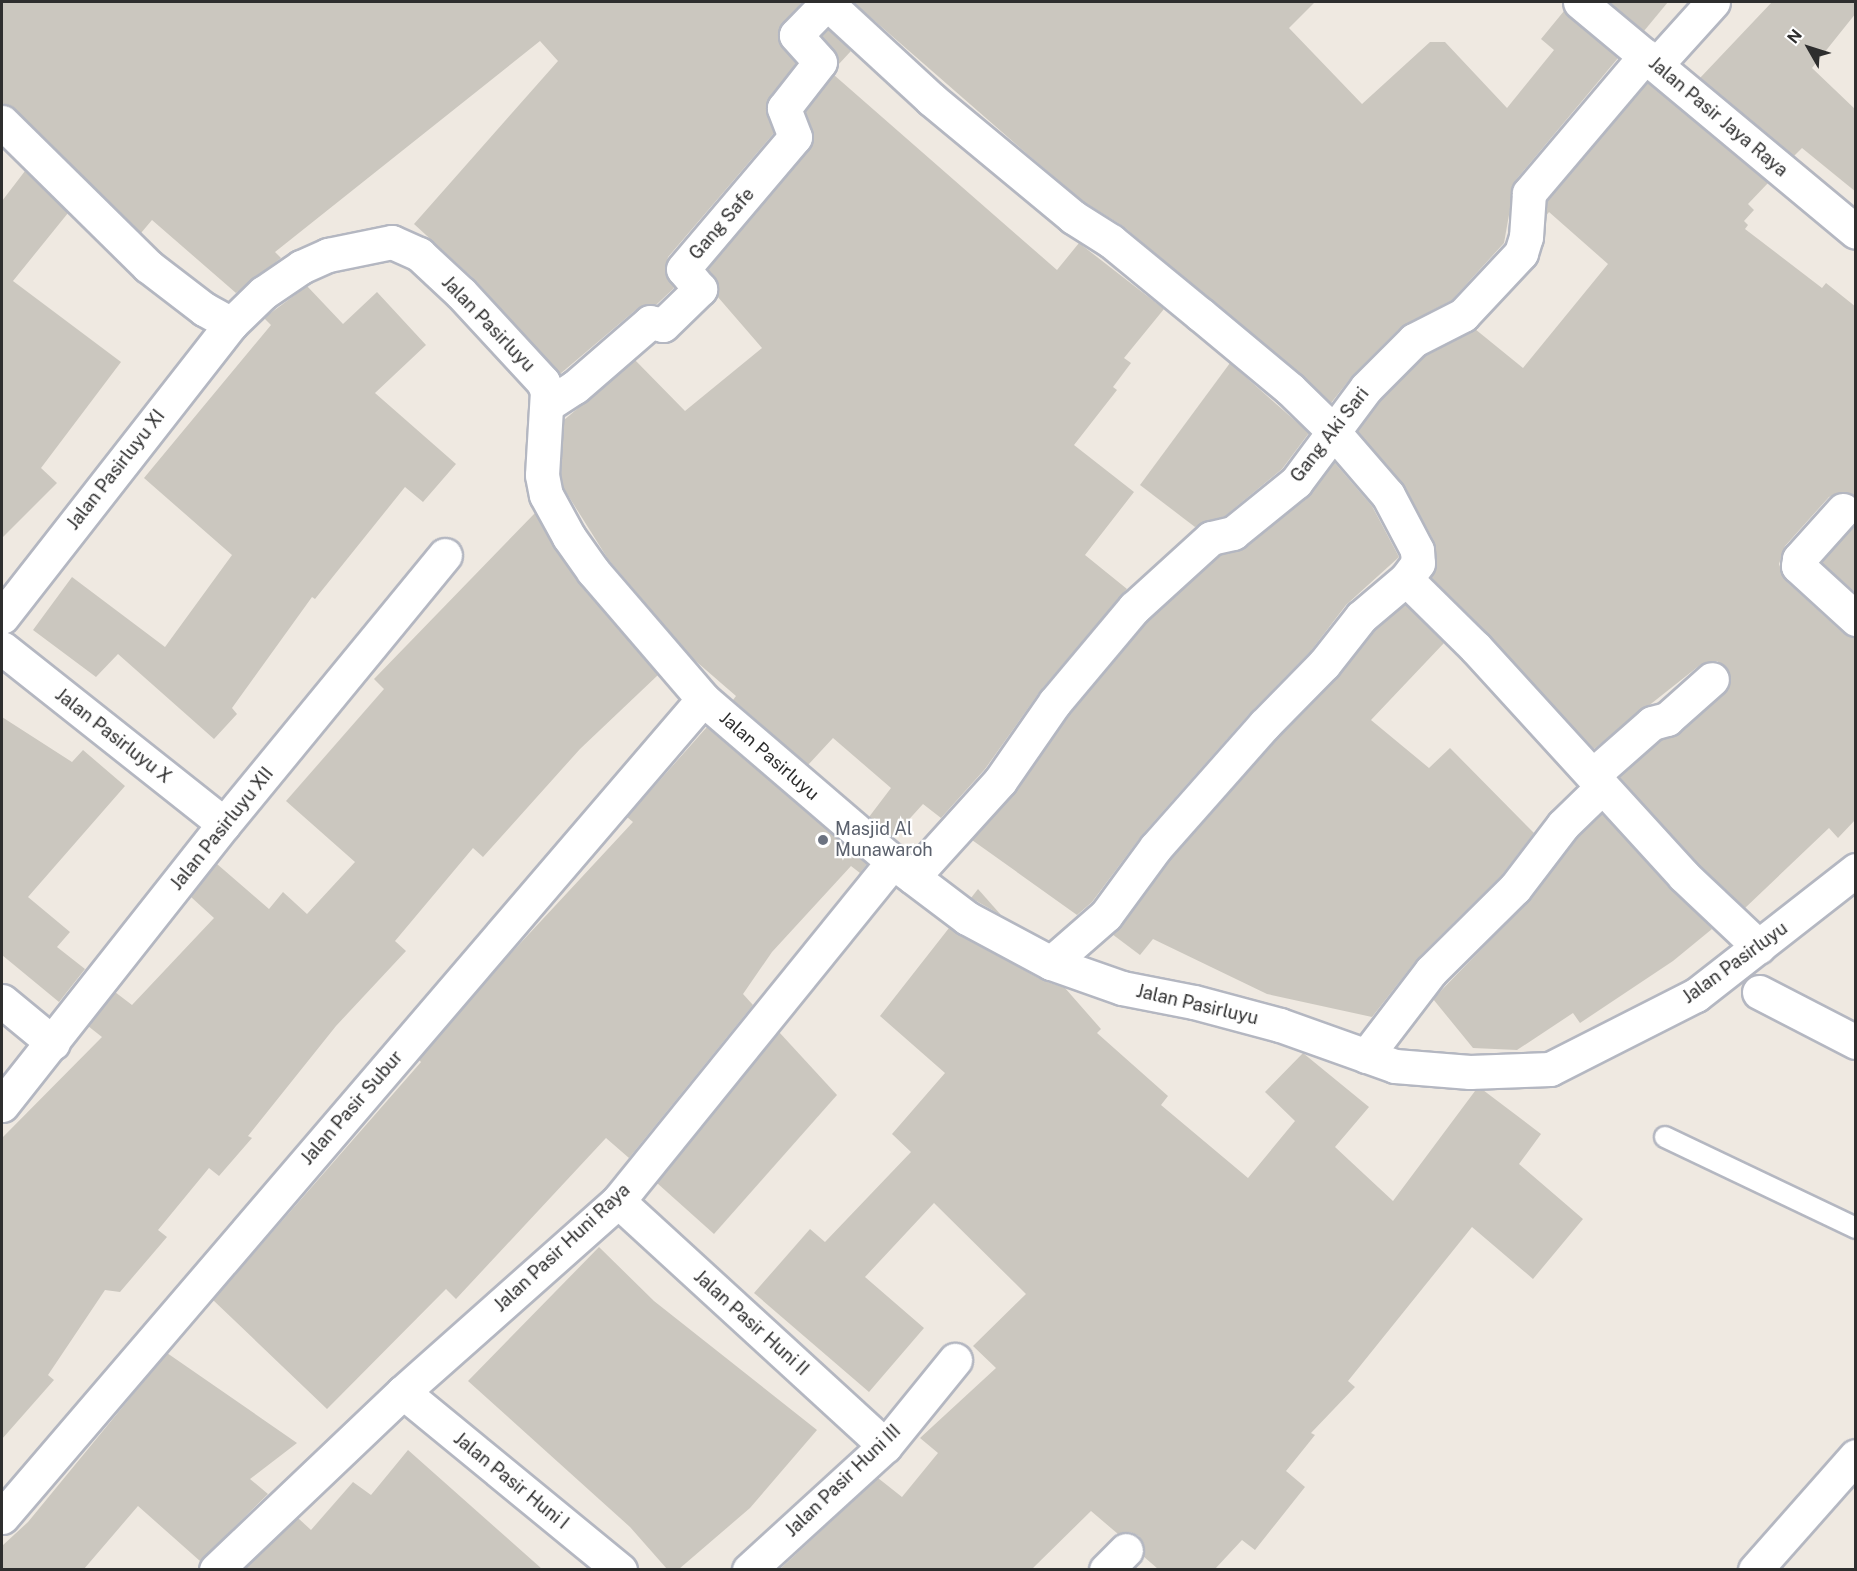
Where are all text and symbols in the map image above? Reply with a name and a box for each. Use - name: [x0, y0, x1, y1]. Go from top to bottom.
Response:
- north arrow: [1779, 18, 1839, 78]
- text: N: [1783, 26, 1806, 47]
- street label: Jalan Pasir Jaya Raya: [1644, 53, 1792, 181]
- street label: Gang Safe: [685, 184, 759, 264]
- street label: Jalan Pasirluyu: [437, 272, 539, 376]
- street label: Gang Aki Sari: [1286, 383, 1374, 487]
- street label: Jalan Pasirluyu XI: [62, 406, 170, 534]
- street label: Jalan Pasirluyu X: [51, 684, 175, 788]
- street label: Jalan Pasirluyu: [715, 707, 823, 805]
- street label: Jalan Pasirluyu XII: [166, 763, 278, 895]
- place label: Masjid Al Munawaroh: [835, 819, 933, 862]
- marker: Masjid Al Munawaroh: [816, 833, 830, 847]
- street label: Jalan Pasirluyu: [1678, 918, 1792, 1008]
- street label: Jalan Pasirluyu: [1134, 980, 1260, 1030]
- street label: Jalan Pasir Subur: [297, 1046, 407, 1170]
- street label: Jalan Pasir Huni Raya: [490, 1179, 634, 1317]
- street label: Jalan Pasir Huni II: [689, 1266, 813, 1380]
- street label: Jalan Pasir Huni III: [781, 1420, 905, 1542]
- street label: Jalan Pasir Huni I: [449, 1428, 573, 1534]

